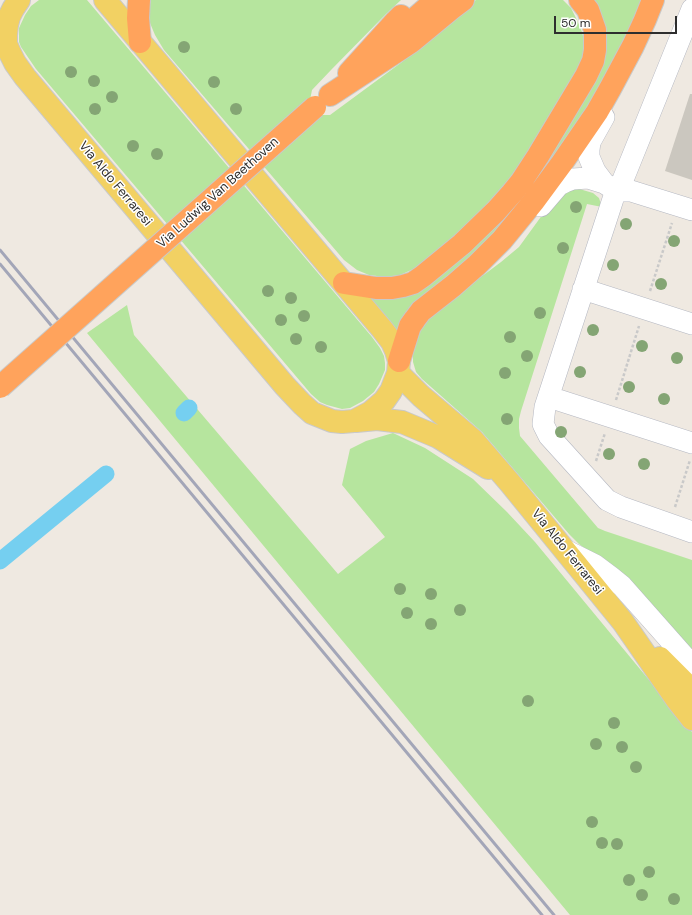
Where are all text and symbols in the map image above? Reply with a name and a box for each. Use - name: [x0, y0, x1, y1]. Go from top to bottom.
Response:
- scale bar: [556, 8, 679, 34]
- text: 50 m: [561, 15, 590, 31]
- street label: Via Ludwig Van Beethoven: [154, 134, 282, 252]
- street label: Via Aldo Ferraresi: [75, 139, 155, 229]
- street label: Via Aldo Ferraresi: [528, 506, 606, 598]

